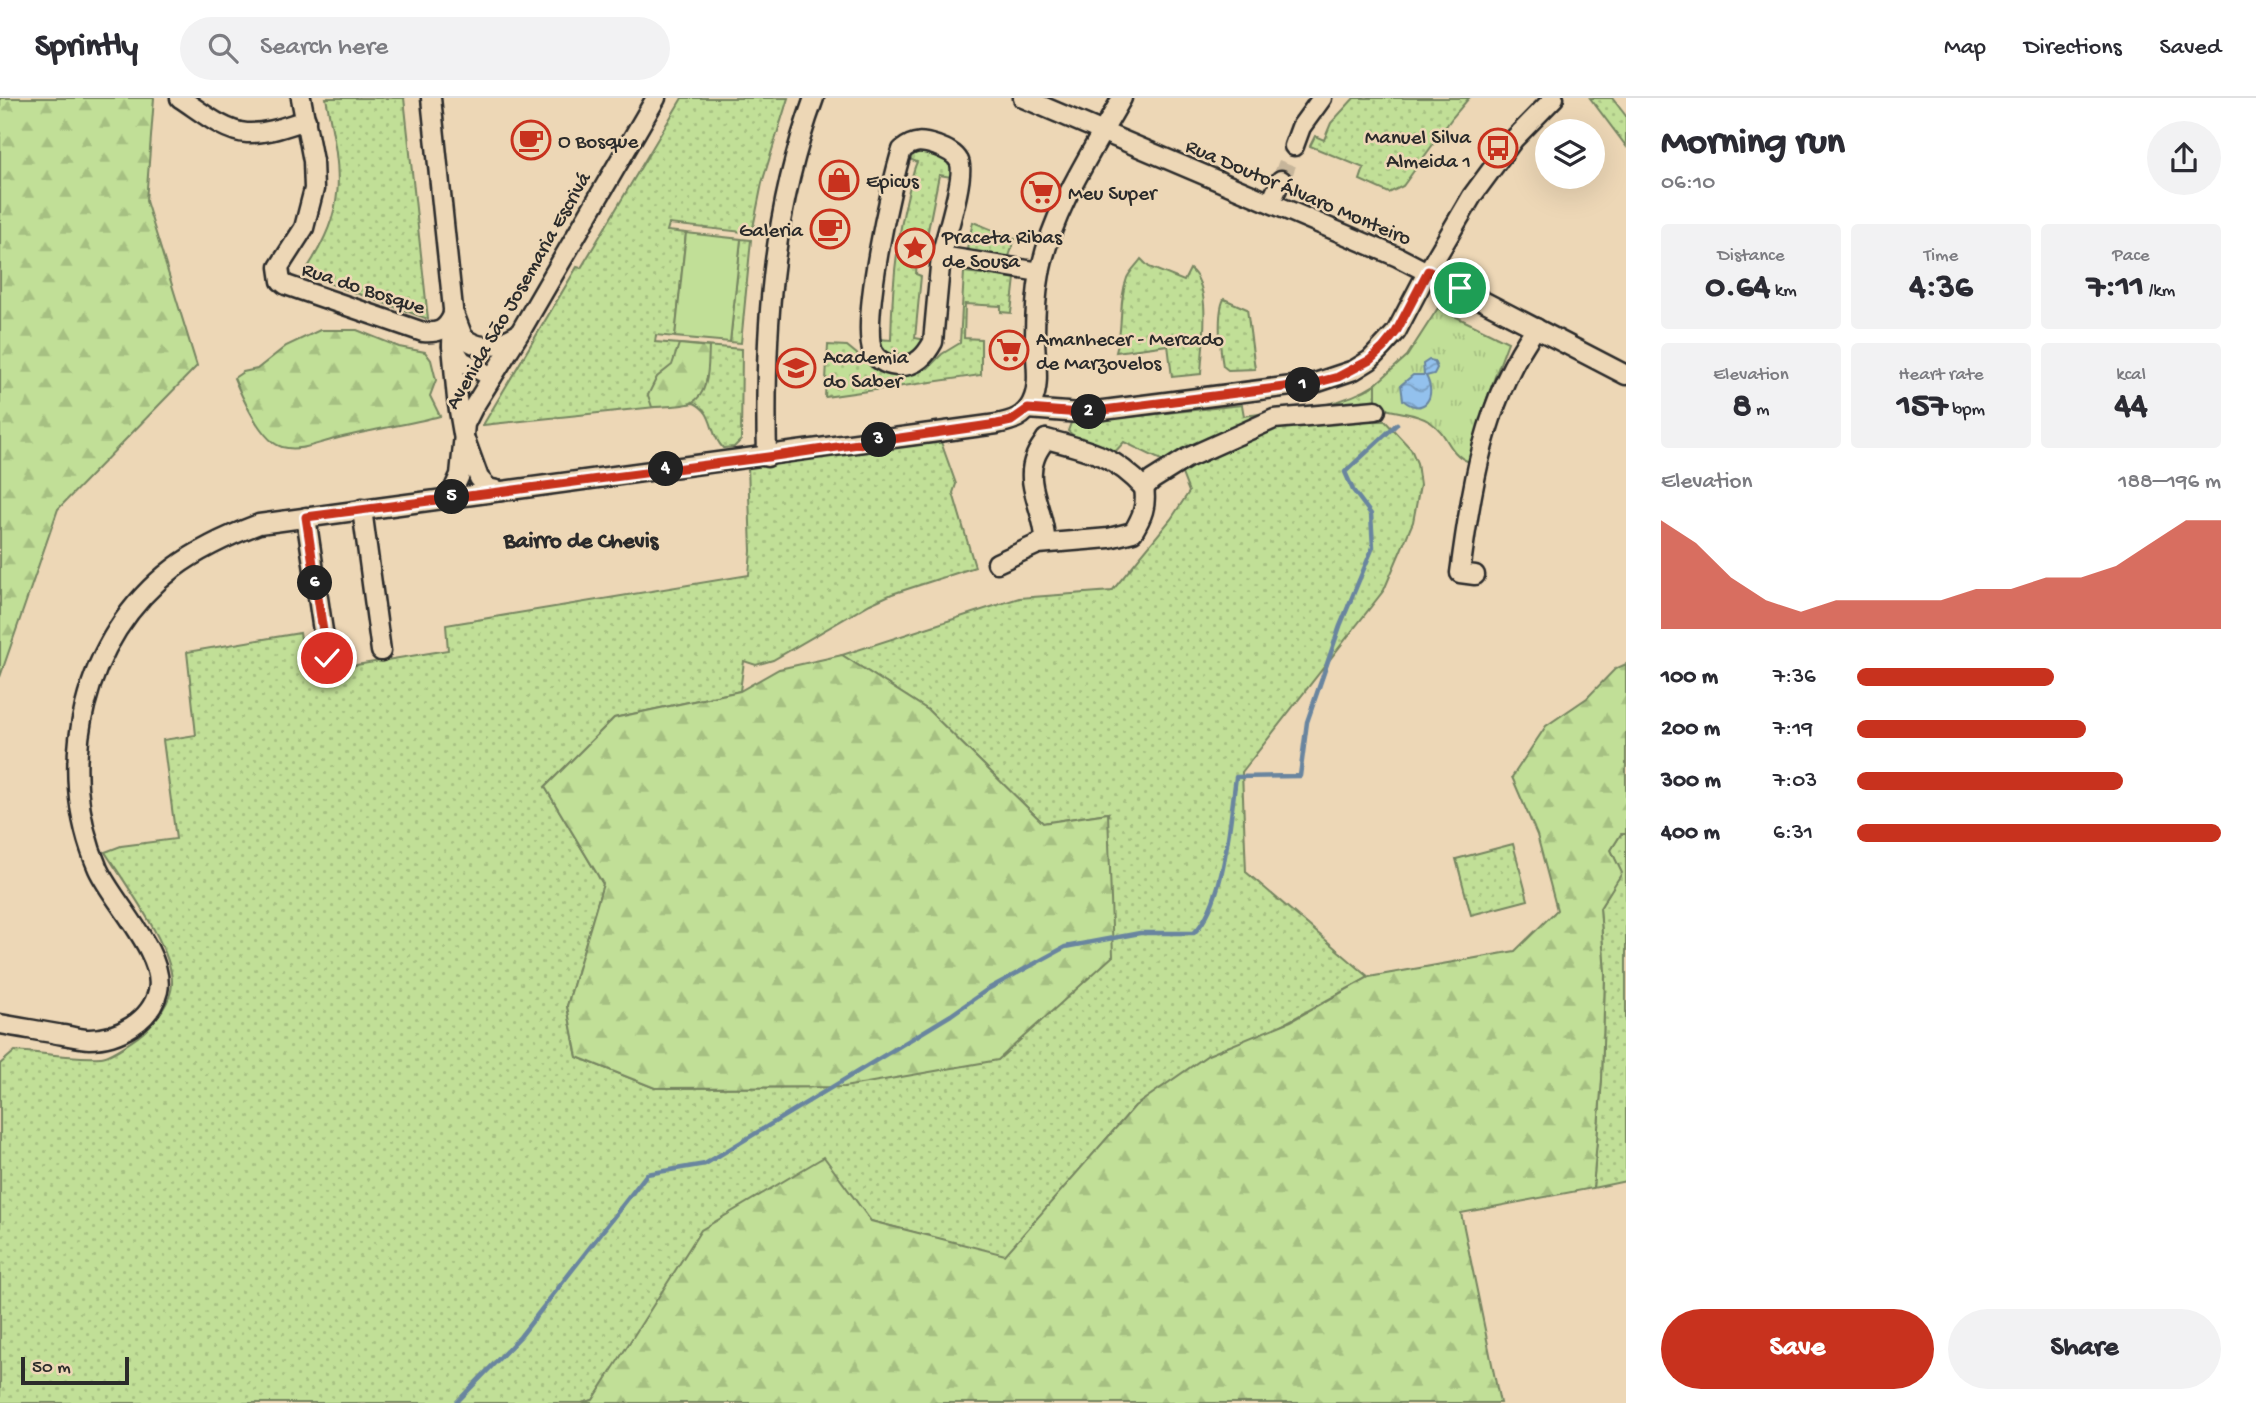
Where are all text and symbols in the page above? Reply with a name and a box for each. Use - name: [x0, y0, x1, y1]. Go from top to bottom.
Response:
- search box: [180, 17, 670, 80]
- text: Sprintly: [35, 29, 138, 67]
- icon: search: [204, 29, 242, 67]
- text: Search here: [260, 33, 388, 64]
- text: Map: [1944, 34, 1986, 63]
- text: Directions: [2024, 34, 2122, 63]
- text: Saved: [2160, 34, 2221, 63]
- cafe icon: O Bosque: [510, 119, 552, 161]
- map controls: [1535, 119, 1605, 189]
- button: layers: [1535, 119, 1605, 189]
- button: share: [2147, 121, 2221, 195]
- text: Morning run: [1661, 122, 1845, 166]
- place label: Manuel Silva Almeida 1: [1365, 127, 1472, 176]
- bus stop icon: Manuel Silva Almeida 1: [1477, 127, 1519, 169]
- place label: O Bosque: [558, 131, 639, 156]
- street label: Rua Doutor Álvaro Monteiro: [1181, 134, 1415, 253]
- shop icon: Epicus: [818, 159, 860, 201]
- street label: Avenida São Josemaria Escrivá: [442, 167, 599, 415]
- text: 06:10: [1661, 170, 1715, 197]
- place label: Epicus: [866, 171, 920, 196]
- supermarket icon: Meu Super: [1020, 171, 1062, 213]
- place label: Meu Super: [1068, 183, 1158, 208]
- cafe icon: Galeria: [809, 208, 851, 250]
- place label: Galeria: [739, 220, 804, 245]
- place icon: Praceta Ribas de Sousa: [894, 227, 936, 269]
- place label: Praceta Ribas de Sousa: [941, 227, 1063, 276]
- text: Distance: [1717, 245, 1785, 268]
- text: Time: [1924, 245, 1958, 268]
- text: Pace: [2112, 245, 2150, 268]
- pin: [1430, 258, 1490, 318]
- street label: Rua do Bosque: [298, 259, 429, 322]
- text: 0.64: [1705, 268, 1770, 309]
- text: 4:36: [1909, 268, 1973, 309]
- text: 7:11: [2087, 268, 2144, 309]
- icon: arrive: [1441, 269, 1479, 307]
- text: km: [1770, 280, 1797, 303]
- text: /km: [2144, 280, 2175, 303]
- supermarket icon: Amanhecer - Mercado de Marzovelos: [988, 329, 1030, 371]
- place label: Amanhecer - Mercado de Marzovelos: [1036, 329, 1224, 378]
- school or university icon: Academia do Saber: [775, 347, 817, 389]
- place label: Academia do Saber: [823, 347, 910, 396]
- text: Elevation: [1713, 364, 1789, 387]
- text: Heart rate: [1898, 364, 1984, 387]
- text: kcal: [2116, 364, 2146, 387]
- pin: 1: [1286, 368, 1320, 402]
- text: 1: [1299, 373, 1306, 396]
- text: 8: [1732, 387, 1752, 428]
- text: 157: [1897, 387, 1948, 428]
- text: 44: [2114, 387, 2148, 428]
- pin: 2: [1072, 394, 1106, 430]
- text: m: [1752, 399, 1770, 422]
- text: bpm: [1948, 399, 1985, 422]
- text: 2: [1084, 400, 1093, 423]
- pin: 3: [862, 422, 896, 458]
- text: 3: [874, 428, 883, 451]
- pin: 4: [648, 452, 684, 486]
- text: 4: [661, 457, 670, 480]
- text: Elevation: [1661, 469, 1752, 496]
- text: 188–196 m: [2118, 469, 2221, 496]
- pin: 5: [434, 480, 470, 514]
- text: 5: [447, 485, 457, 508]
- district label: Bairro de Chevis: [503, 529, 660, 556]
- pin: 6: [298, 566, 332, 601]
- text: 6: [310, 571, 319, 594]
- pin: [297, 628, 357, 688]
- icon: check: [308, 639, 346, 677]
- text: 100 m: [1661, 664, 1718, 691]
- text: 7:36: [1773, 664, 1816, 691]
- text: 200 m: [1661, 716, 1720, 743]
- text: 7:19: [1773, 716, 1813, 743]
- text: 300 m: [1661, 768, 1721, 795]
- text: 7:03: [1773, 768, 1817, 795]
- text: 400 m: [1661, 820, 1720, 847]
- text: 6:31: [1773, 820, 1813, 847]
- button: Save: [1661, 1309, 1934, 1389]
- button: Share: [1948, 1309, 2221, 1389]
- scale bar: [21, 1354, 130, 1386]
- text: 50 m: [32, 1357, 71, 1380]

